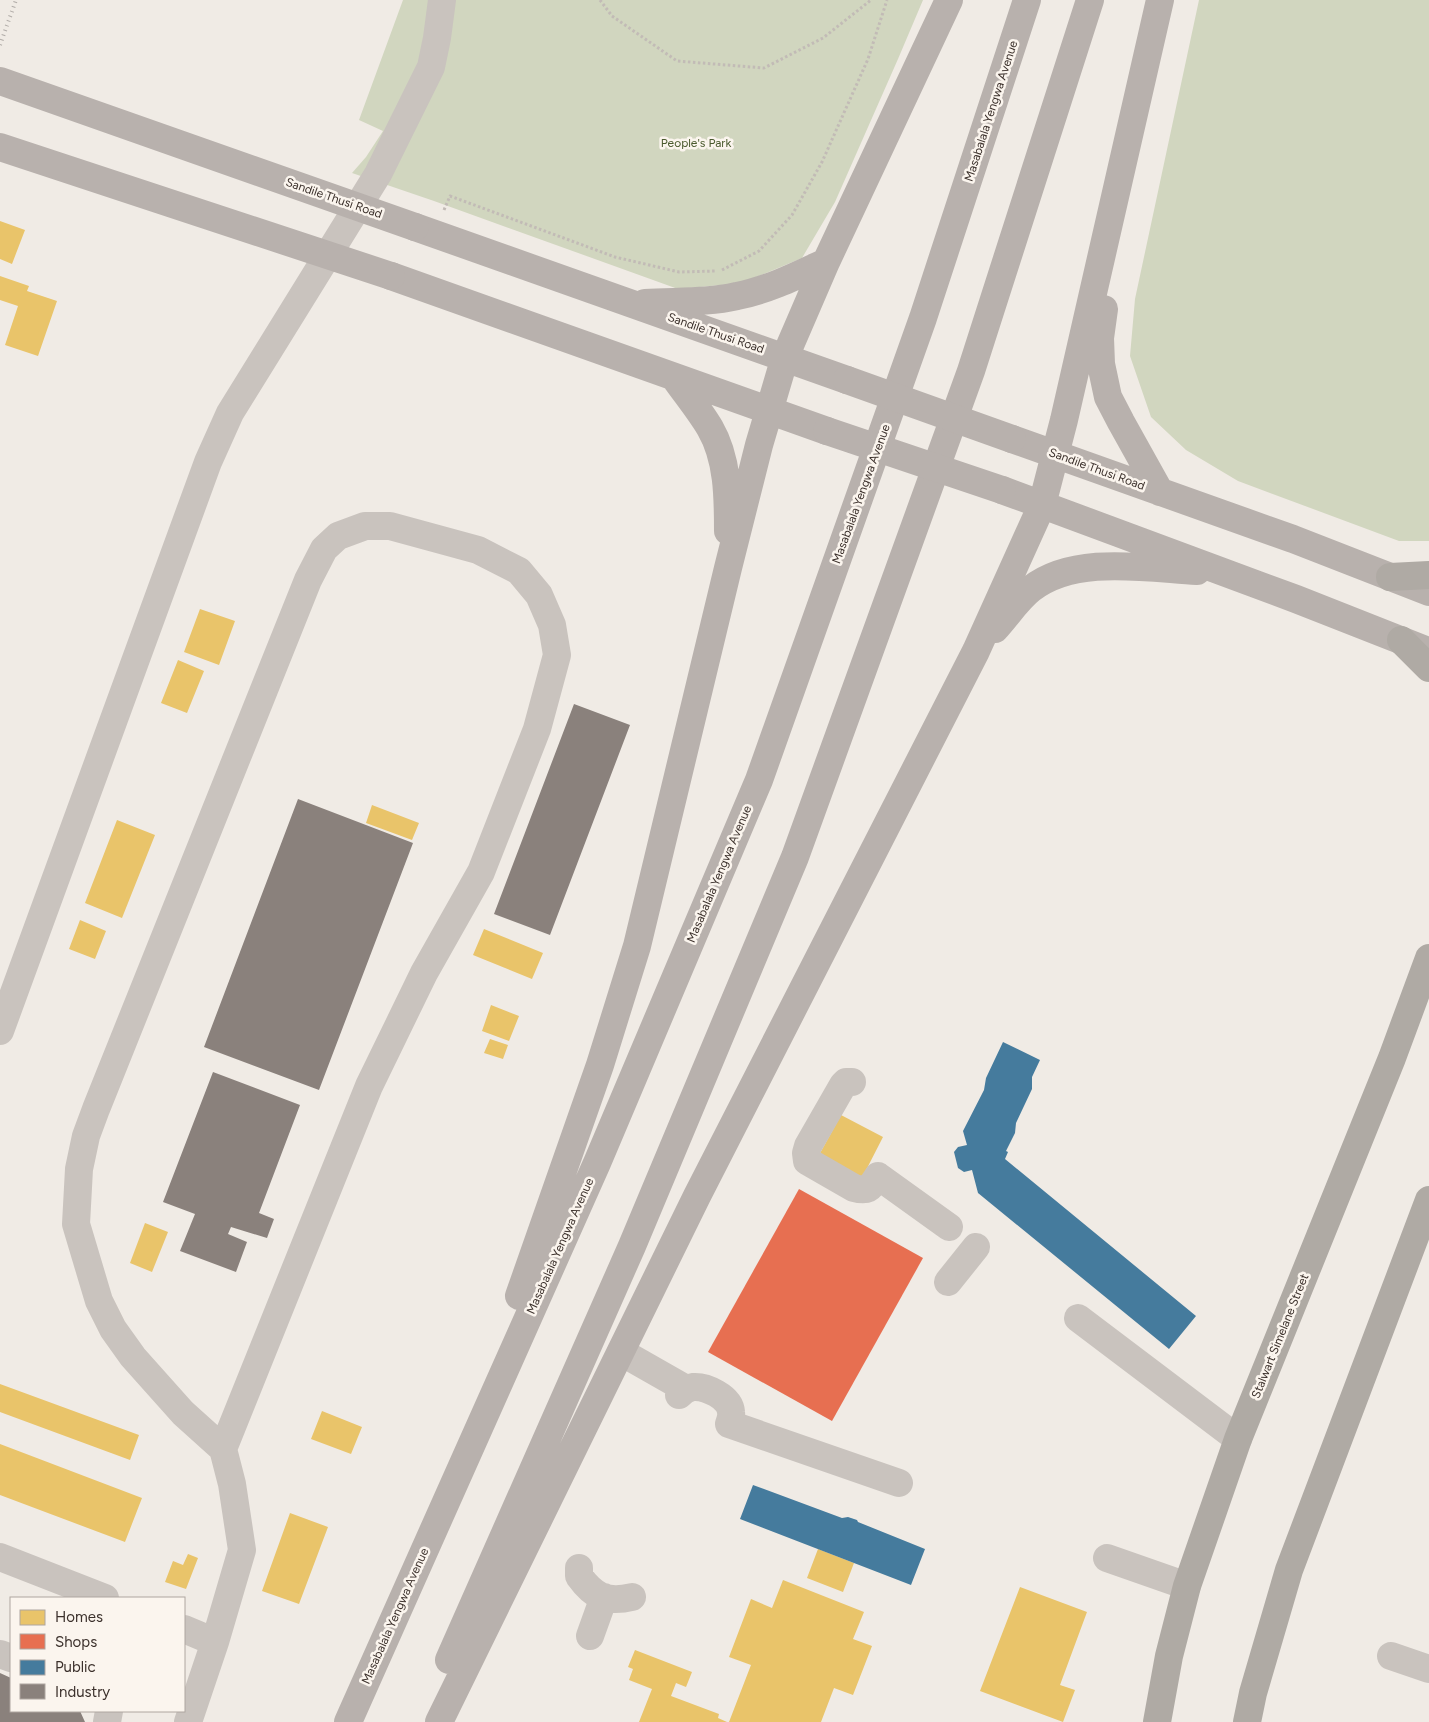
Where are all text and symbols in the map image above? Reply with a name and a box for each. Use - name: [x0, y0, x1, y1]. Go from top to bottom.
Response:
- street label: Masabalala Yengwa Avenue: [962, 38, 1021, 183]
- park label: People's Park: [661, 136, 731, 150]
- street label: Sandile Thusi Road: [284, 175, 384, 221]
- street label: Sandile Thusi Road: [666, 310, 766, 356]
- street label: Masabalala Yengwa Avenue: [829, 422, 893, 566]
- street label: Sandile Thusi Road: [1047, 445, 1147, 493]
- street label: Masabalala Yengwa Avenue: [684, 803, 754, 945]
- street label: Masabalala Yengwa Avenue: [524, 1175, 597, 1316]
- street label: Stalwart Simelane Street: [1249, 1271, 1312, 1400]
- street label: Masabalala Yengwa Avenue: [359, 1545, 432, 1686]
- legend: [10, 1597, 185, 1712]
- text: Homes: [55, 1608, 103, 1626]
- text: Shops: [55, 1633, 97, 1651]
- text: Public: [55, 1658, 96, 1676]
- text: Industry: [55, 1683, 110, 1701]

